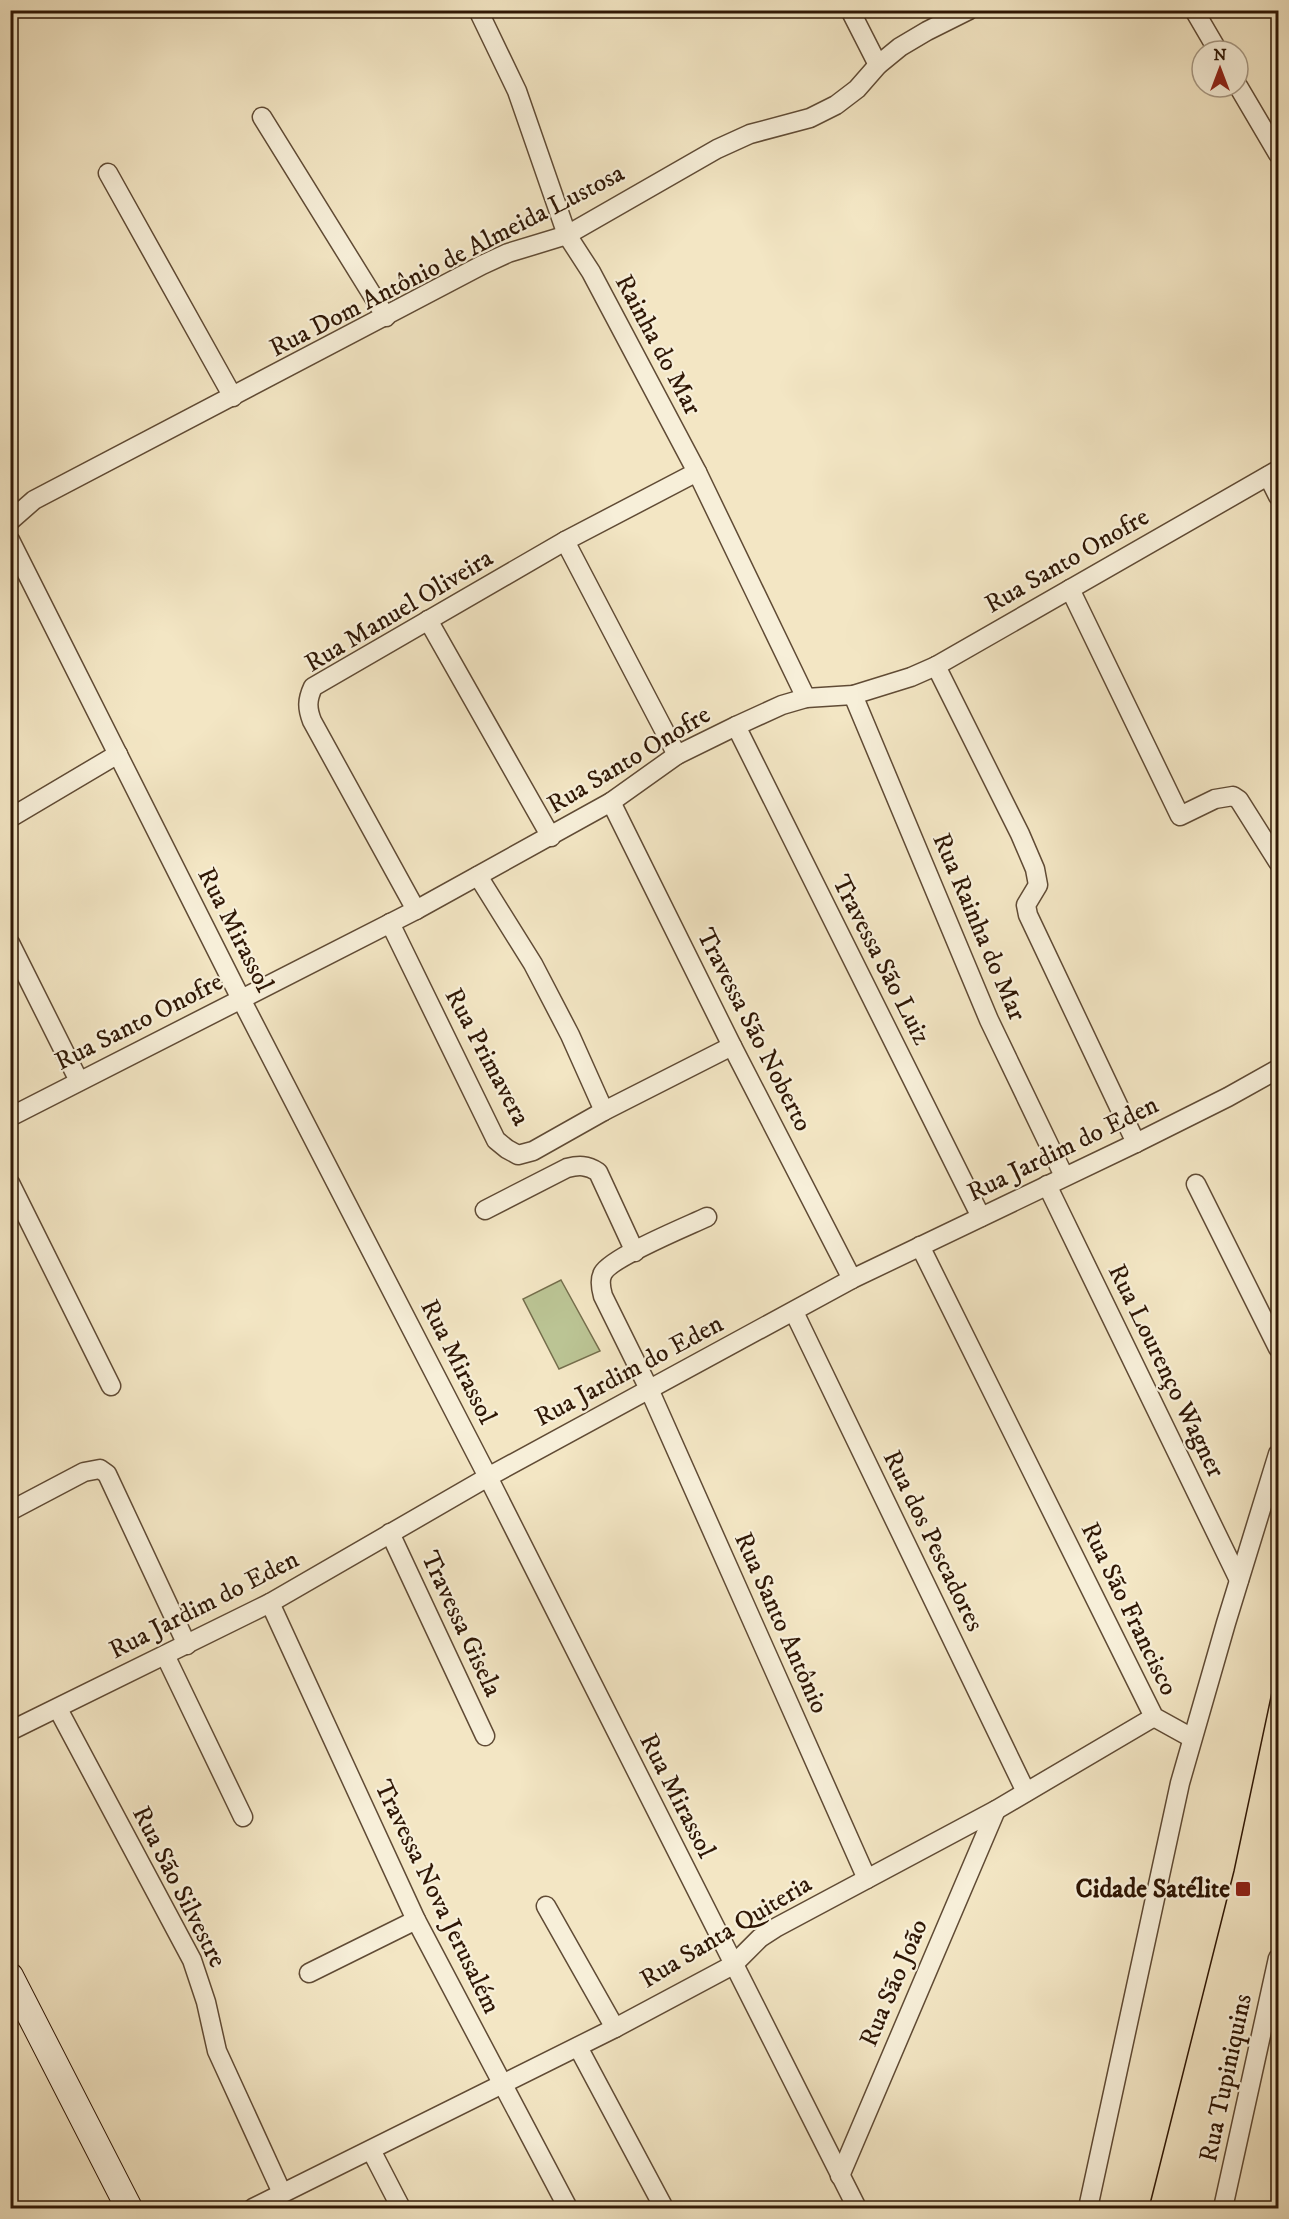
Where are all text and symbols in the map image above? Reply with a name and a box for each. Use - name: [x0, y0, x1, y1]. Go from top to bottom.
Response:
- north arrow: [1190, 39, 1250, 99]
- text: N: [1213, 45, 1227, 65]
- street label: Rua Dom Antônio de Almeida Lustosa: [264, 157, 630, 365]
- street label: Rainha do Mar: [607, 269, 709, 421]
- street label: Rua Santo Onofre: [979, 501, 1155, 621]
- street label: Rua Manuel Oliveira: [299, 542, 499, 680]
- street label: Rua Santo Onofre: [541, 698, 717, 822]
- street label: Rua Rainha do Mar: [925, 828, 1034, 1026]
- street label: Rua Mirassol: [190, 862, 281, 998]
- street label: Travessa São Luiz: [824, 870, 938, 1050]
- street label: Travessa São Noberto: [689, 923, 819, 1137]
- street label: Rua Santo Onofre: [49, 965, 229, 1079]
- street label: Rua Primavera: [437, 982, 537, 1132]
- street label: Rua Jardim do Eden: [962, 1088, 1164, 1210]
- street label: Rua Lourenço Wagner: [1100, 1259, 1232, 1484]
- street label: Rua Mirassol: [413, 1294, 504, 1430]
- street label: Rua Jardim do Eden: [529, 1307, 729, 1435]
- street label: Rua dos Pescadores: [875, 1445, 991, 1637]
- street label: Rua São Francisco: [1073, 1517, 1185, 1701]
- street label: Rua Santo Antônio: [726, 1527, 836, 1719]
- street label: Rua Jardim do Eden: [104, 1543, 305, 1667]
- street label: Travessa Gisela: [413, 1546, 509, 1702]
- street label: Rua Mirassol: [632, 1728, 723, 1864]
- street label: Travessa Nova Jerusalém: [366, 1775, 508, 2019]
- street label: Rua São Silvestre: [124, 1801, 234, 1973]
- street label: Rua Santa Quiteria: [634, 1868, 818, 1996]
- place label: Cidade Satélite: [1076, 1873, 1230, 1906]
- marker: Cidade Satélite: [1234, 1880, 1252, 1898]
- street label: Rua São João: [852, 1914, 936, 2052]
- street label: Rua Tupiniquins: [1192, 1991, 1260, 2165]

